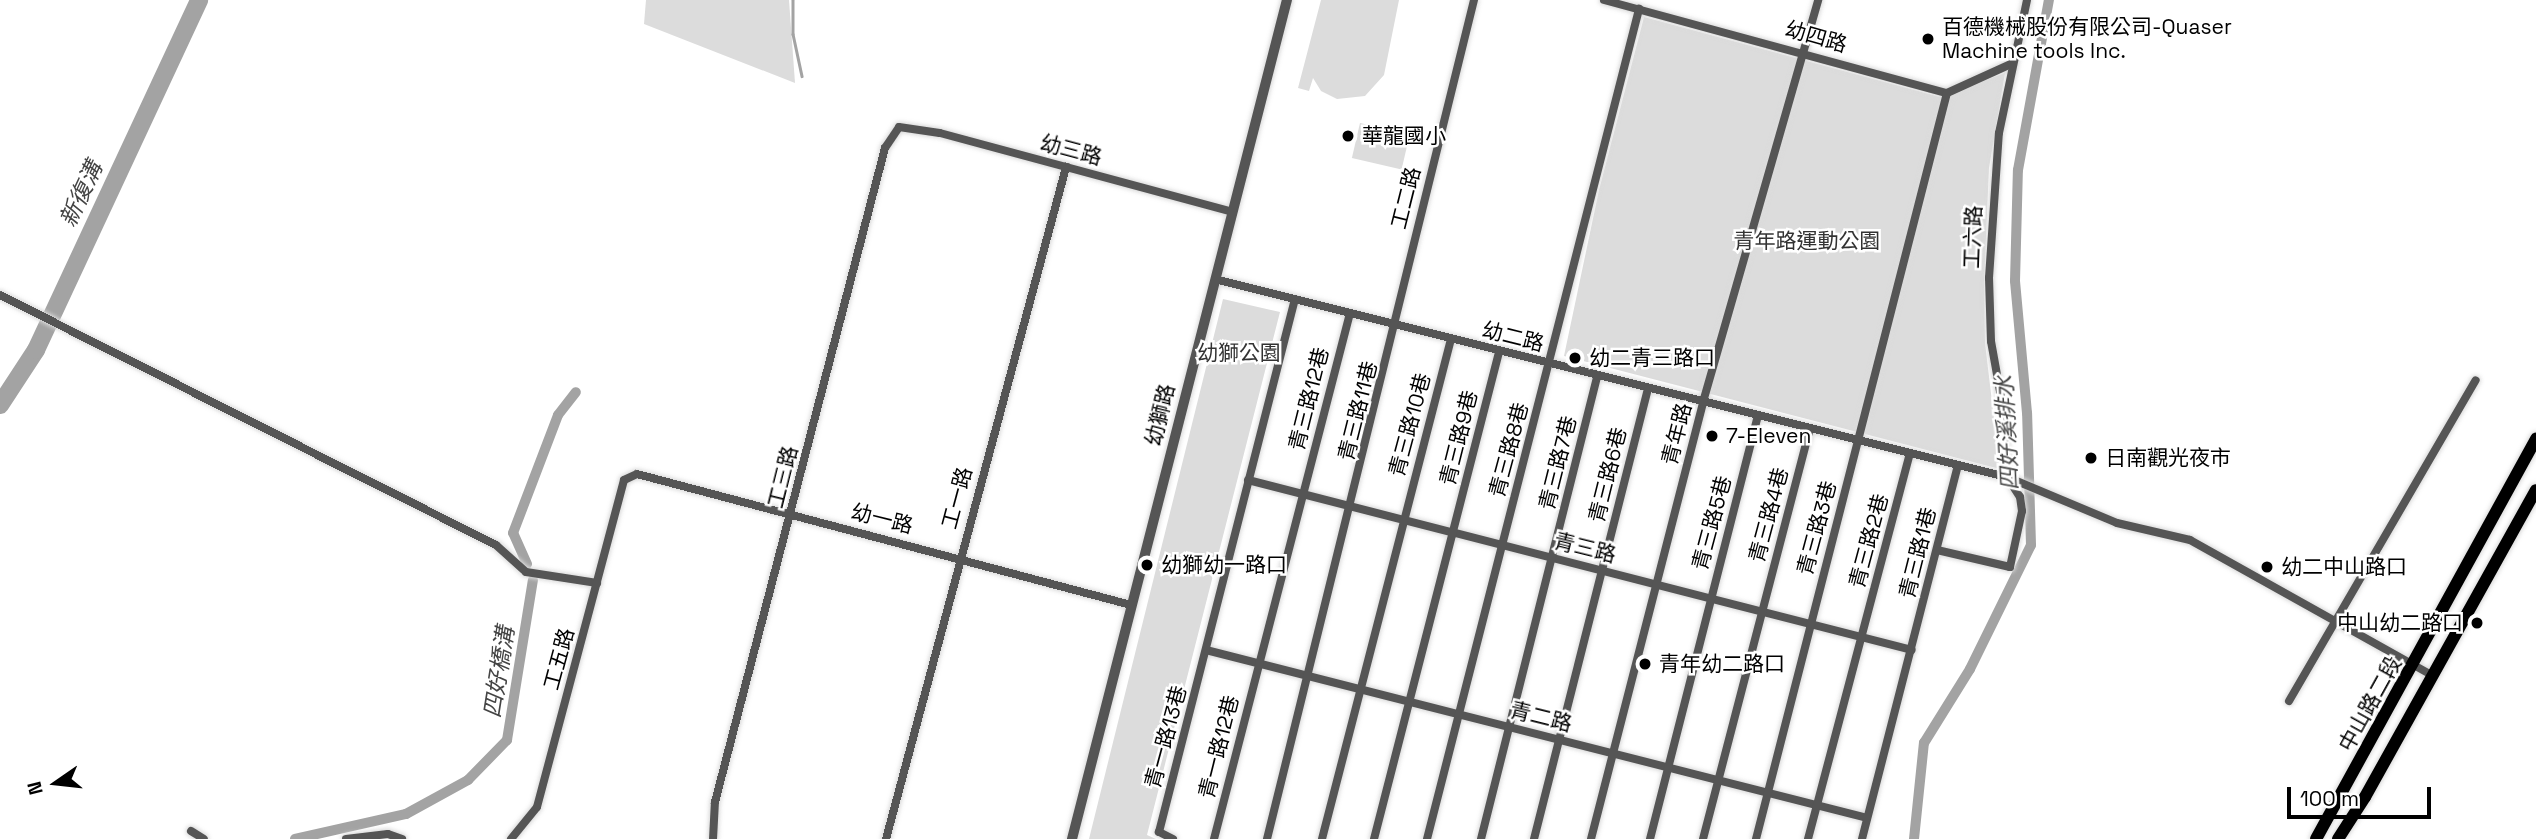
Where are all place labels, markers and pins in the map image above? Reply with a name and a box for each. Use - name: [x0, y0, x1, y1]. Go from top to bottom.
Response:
- place label: 百德機械股份有限公司-Quaser Machine tools Inc.: [1942, 14, 2232, 64]
- marker: 百德機械股份有限公司-Quaser Machine tools Inc.: [1920, 31, 1936, 47]
- place label: 華龍國小: [1362, 123, 1446, 149]
- marker: 華龍國小: [1340, 128, 1356, 144]
- place label: 幼二青三路口: [1589, 345, 1715, 371]
- marker: 幼二青三路口: [1567, 350, 1583, 366]
- place label: 7-Eleven: [1726, 423, 1811, 449]
- marker: 7-Eleven: [1704, 428, 1720, 444]
- place label: 日南觀光夜市: [2105, 445, 2231, 471]
- marker: 日南觀光夜市: [2083, 450, 2099, 466]
- place label: 幼獅幼一路口: [1161, 552, 1287, 578]
- place label: 幼二中山路口: [2281, 554, 2407, 580]
- marker: 幼獅幼一路口: [1139, 557, 1155, 573]
- marker: 幼二中山路口: [2259, 559, 2275, 575]
- place label: 中山幼二路口: [2337, 610, 2463, 636]
- marker: 中山幼二路口: [2469, 615, 2485, 631]
- place label: 青年幼二路口: [1659, 651, 1785, 677]
- marker: 青年幼二路口: [1637, 656, 1653, 672]

